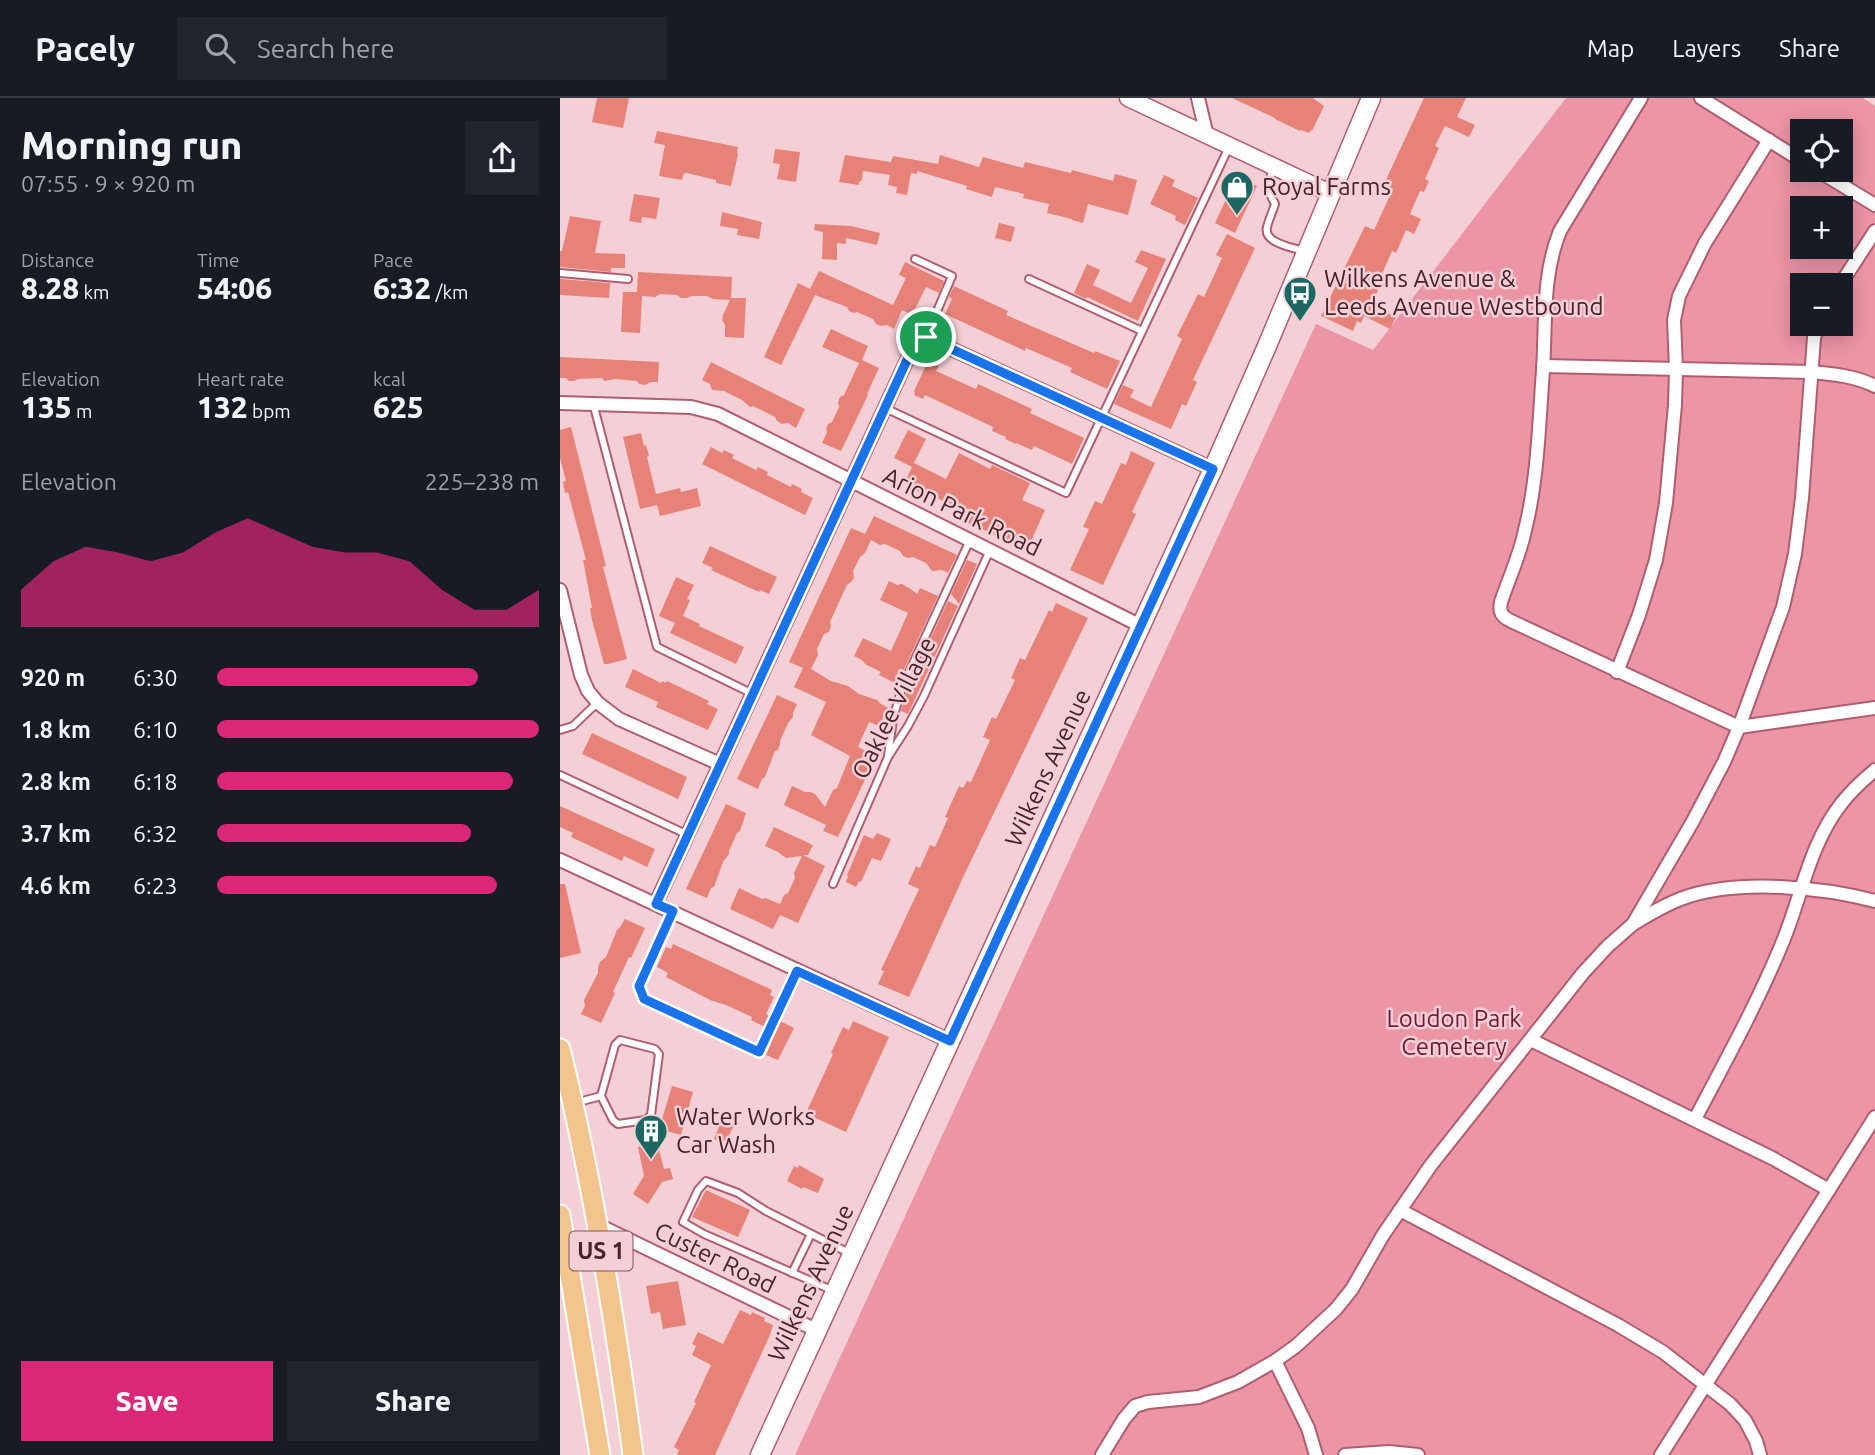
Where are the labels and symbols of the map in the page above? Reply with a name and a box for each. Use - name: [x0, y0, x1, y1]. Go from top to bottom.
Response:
- shop icon: Royal Farms: [1218, 168, 1256, 217]
- place label: Royal Farms: [1262, 173, 1391, 200]
- place label: Wilkens Avenue & Leeds Avenue Westbound: [1324, 265, 1603, 320]
- bus stop icon: Wilkens Avenue & Leeds Avenue Westbound: [1281, 274, 1319, 323]
- pin: [896, 307, 956, 367]
- street label: Arion Park Road: [879, 462, 1046, 561]
- street label: Oaklee Village: [846, 632, 941, 783]
- street label: Wilkens Avenue: [999, 685, 1096, 851]
- park label: Loudon Park Cemetery: [1387, 1005, 1521, 1060]
- place label: Water Works Car Wash: [676, 1103, 815, 1158]
- building icon: Water Works Car Wash: [632, 1112, 670, 1161]
- street label: Wilkens Avenue: [762, 1200, 859, 1366]
- street label: Custer Road: [650, 1217, 780, 1298]
- road number: US 1: [569, 1232, 632, 1270]

